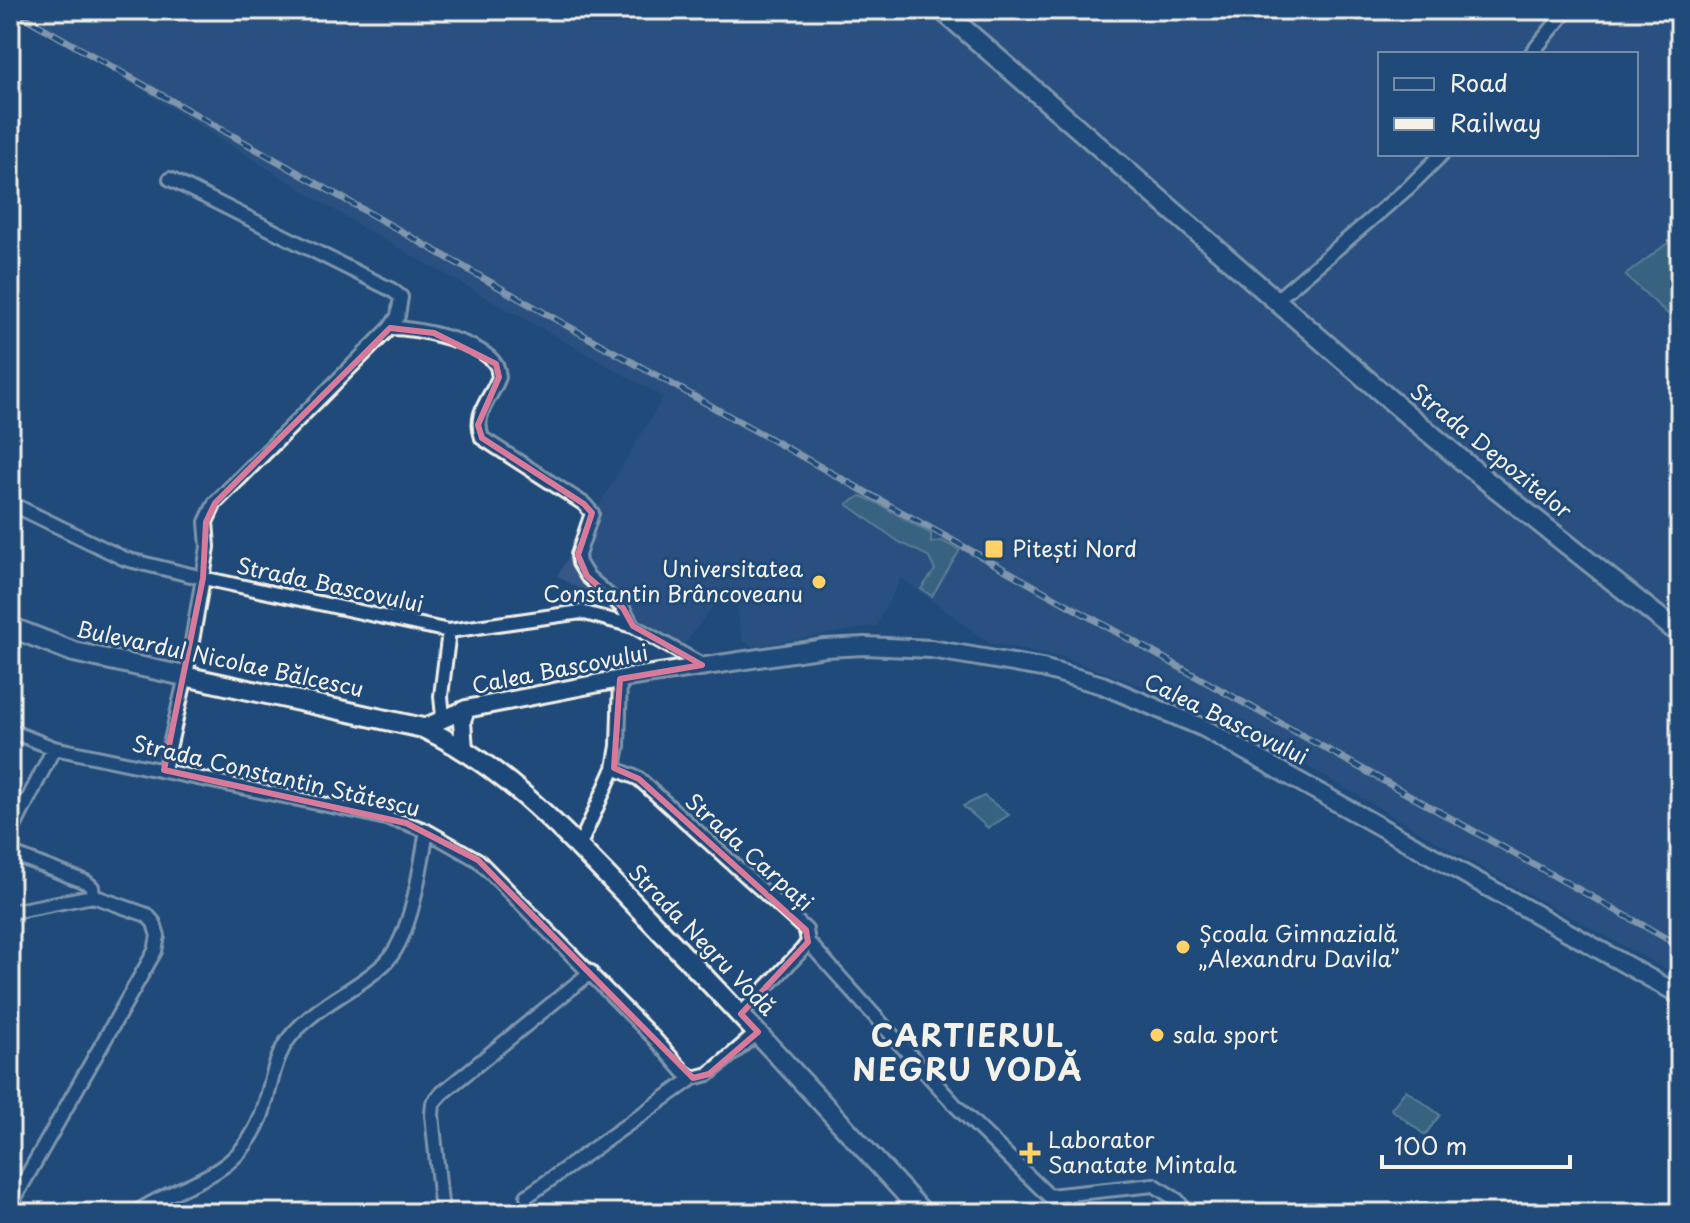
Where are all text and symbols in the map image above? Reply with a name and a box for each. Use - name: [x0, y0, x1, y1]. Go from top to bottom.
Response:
- legend: [1378, 52, 1638, 156]
- text: Road: [1450, 64, 1508, 100]
- text: Railway: [1450, 104, 1541, 140]
- street label: Strada Depozitelor: [1404, 374, 1581, 526]
- place label: Pitești Nord: [1012, 531, 1137, 564]
- marker: Pitești Nord: [983, 538, 1005, 560]
- street label: Strada Bascovului: [234, 548, 427, 619]
- place label: Universitatea Constantin Brâncoveanu: [543, 551, 803, 609]
- marker: Universitatea Constantin Brâncoveanu: [810, 573, 828, 591]
- street label: Bulevardul Nicolae Bălcescu: [73, 611, 367, 704]
- street label: Calea Bascovului: [469, 634, 651, 701]
- street label: Calea Bascovului: [1139, 664, 1314, 772]
- street label: Strada Constantin Stătescu: [129, 725, 424, 824]
- street label: Strada Carpați: [678, 784, 822, 918]
- street label: Strada Negru Vodă: [622, 856, 785, 1023]
- place label: Școala Gimnazială „Alexandru Davila”: [1199, 916, 1400, 974]
- marker: Școala Gimnazială „Alexandru Davila”: [1174, 938, 1192, 956]
- district label: CARTIERUL NEGRU VODĂ: [852, 1012, 1084, 1091]
- place label: sala sport: [1173, 1017, 1278, 1050]
- marker: sala sport: [1148, 1026, 1166, 1044]
- scale bar: [1382, 1119, 1570, 1169]
- place label: Laborator Sanatate Mintala: [1048, 1122, 1237, 1180]
- text: 100 m: [1394, 1127, 1467, 1163]
- marker: Laborator Sanatate Mintala: [1019, 1142, 1041, 1164]

